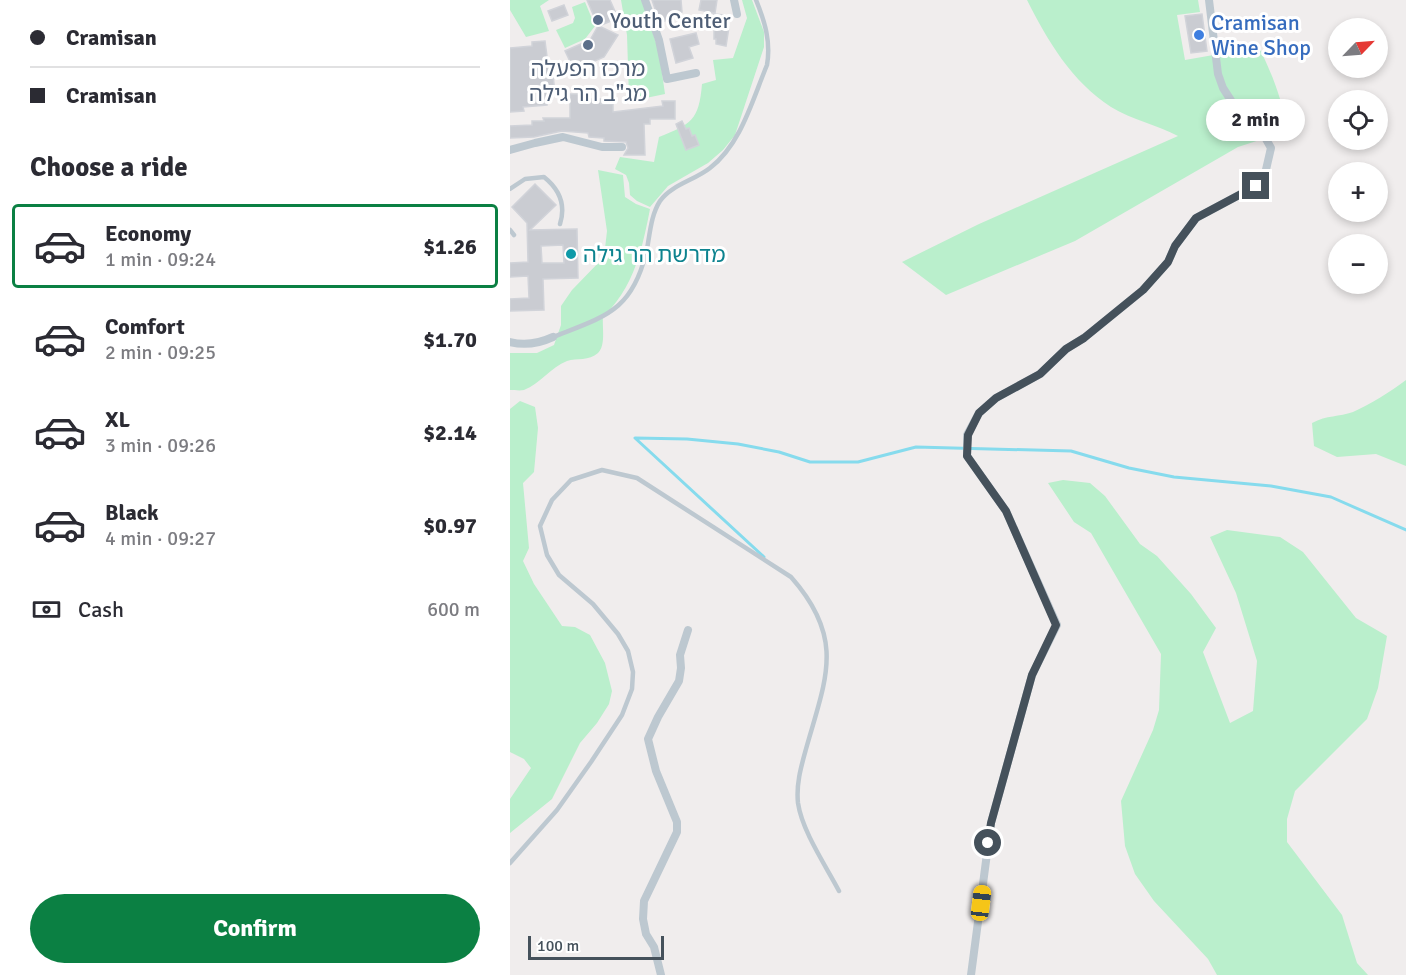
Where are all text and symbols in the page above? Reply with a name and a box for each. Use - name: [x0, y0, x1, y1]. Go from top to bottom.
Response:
- place label: Youth Center: [610, 7, 731, 34]
- place label: Cramisan Wine Shop: [1211, 9, 1311, 61]
- marker: Youth Center: [591, 13, 605, 27]
- north arrow: [1328, 18, 1388, 78]
- map controls: [1328, 18, 1388, 294]
- text: Cramisan: [66, 24, 157, 51]
- marker: Cramisan Wine Shop: [1192, 28, 1206, 42]
- marker: מרכז הפעלה מג"ב הר גילה: [581, 38, 595, 52]
- place label: מרכז הפעלה מג"ב הר גילה: [529, 55, 647, 107]
- text: Cramisan: [66, 82, 157, 109]
- button: locate: [1328, 90, 1388, 150]
- callout: 2 min: [1206, 99, 1305, 141]
- text: 2 min: [1231, 107, 1280, 132]
- text: Choose a ride: [30, 151, 188, 184]
- button: +: [1328, 162, 1388, 222]
- route end: [1242, 172, 1269, 199]
- icon: car: [33, 219, 87, 273]
- text: Economy: [105, 220, 191, 247]
- text: $1.26: [423, 233, 477, 260]
- button: −: [1328, 234, 1388, 294]
- place label: מדרשת הר גילה: [583, 241, 726, 268]
- text: 1 min · 09:24: [105, 247, 216, 272]
- marker: מדרשת הר גילה: [564, 247, 578, 261]
- icon: car: [33, 312, 87, 366]
- text: Comfort: [105, 313, 185, 340]
- text: $1.70: [423, 326, 477, 353]
- text: 2 min · 09:25: [105, 340, 216, 365]
- icon: car: [33, 405, 87, 459]
- text: XL: [105, 406, 130, 433]
- text: $2.14: [423, 419, 477, 446]
- text: 3 min · 09:26: [105, 433, 216, 458]
- icon: car: [33, 498, 87, 552]
- text: Black: [105, 499, 159, 526]
- text: $0.97: [423, 512, 477, 539]
- text: 4 min · 09:27: [105, 526, 216, 551]
- icon: cash: [30, 593, 63, 626]
- text: Cash: [78, 596, 124, 623]
- text: 600 m: [427, 597, 480, 622]
- route start: [974, 829, 1001, 856]
- car: [970, 884, 992, 922]
- button: Confirm: [30, 894, 480, 963]
- scale bar: [528, 933, 664, 960]
- text: 100 m: [537, 936, 579, 956]

